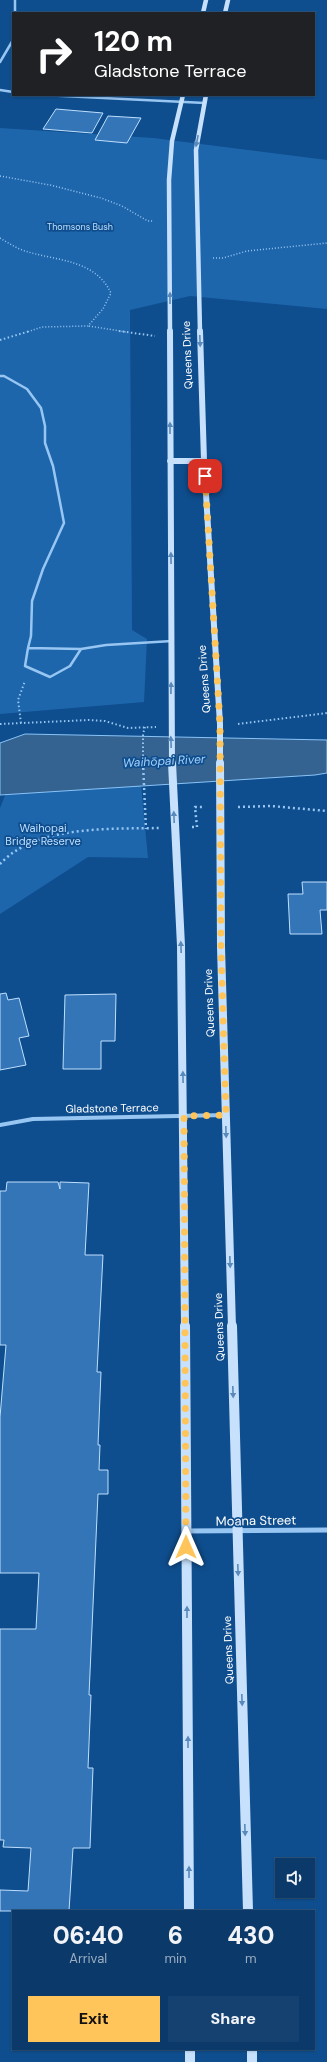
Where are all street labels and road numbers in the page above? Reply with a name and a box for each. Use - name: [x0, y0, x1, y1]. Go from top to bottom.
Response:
- street label: Queens Drive: [179, 321, 195, 389]
- street label: Queens Drive: [195, 645, 213, 713]
- street label: Queens Drive: [201, 969, 217, 1037]
- street label: Gladstone Terrace: [65, 1100, 159, 1116]
- street label: Queens Drive: [211, 1293, 227, 1361]
- street label: Moana Street: [216, 1511, 296, 1530]
- street label: Queens Drive: [220, 1616, 236, 1684]

